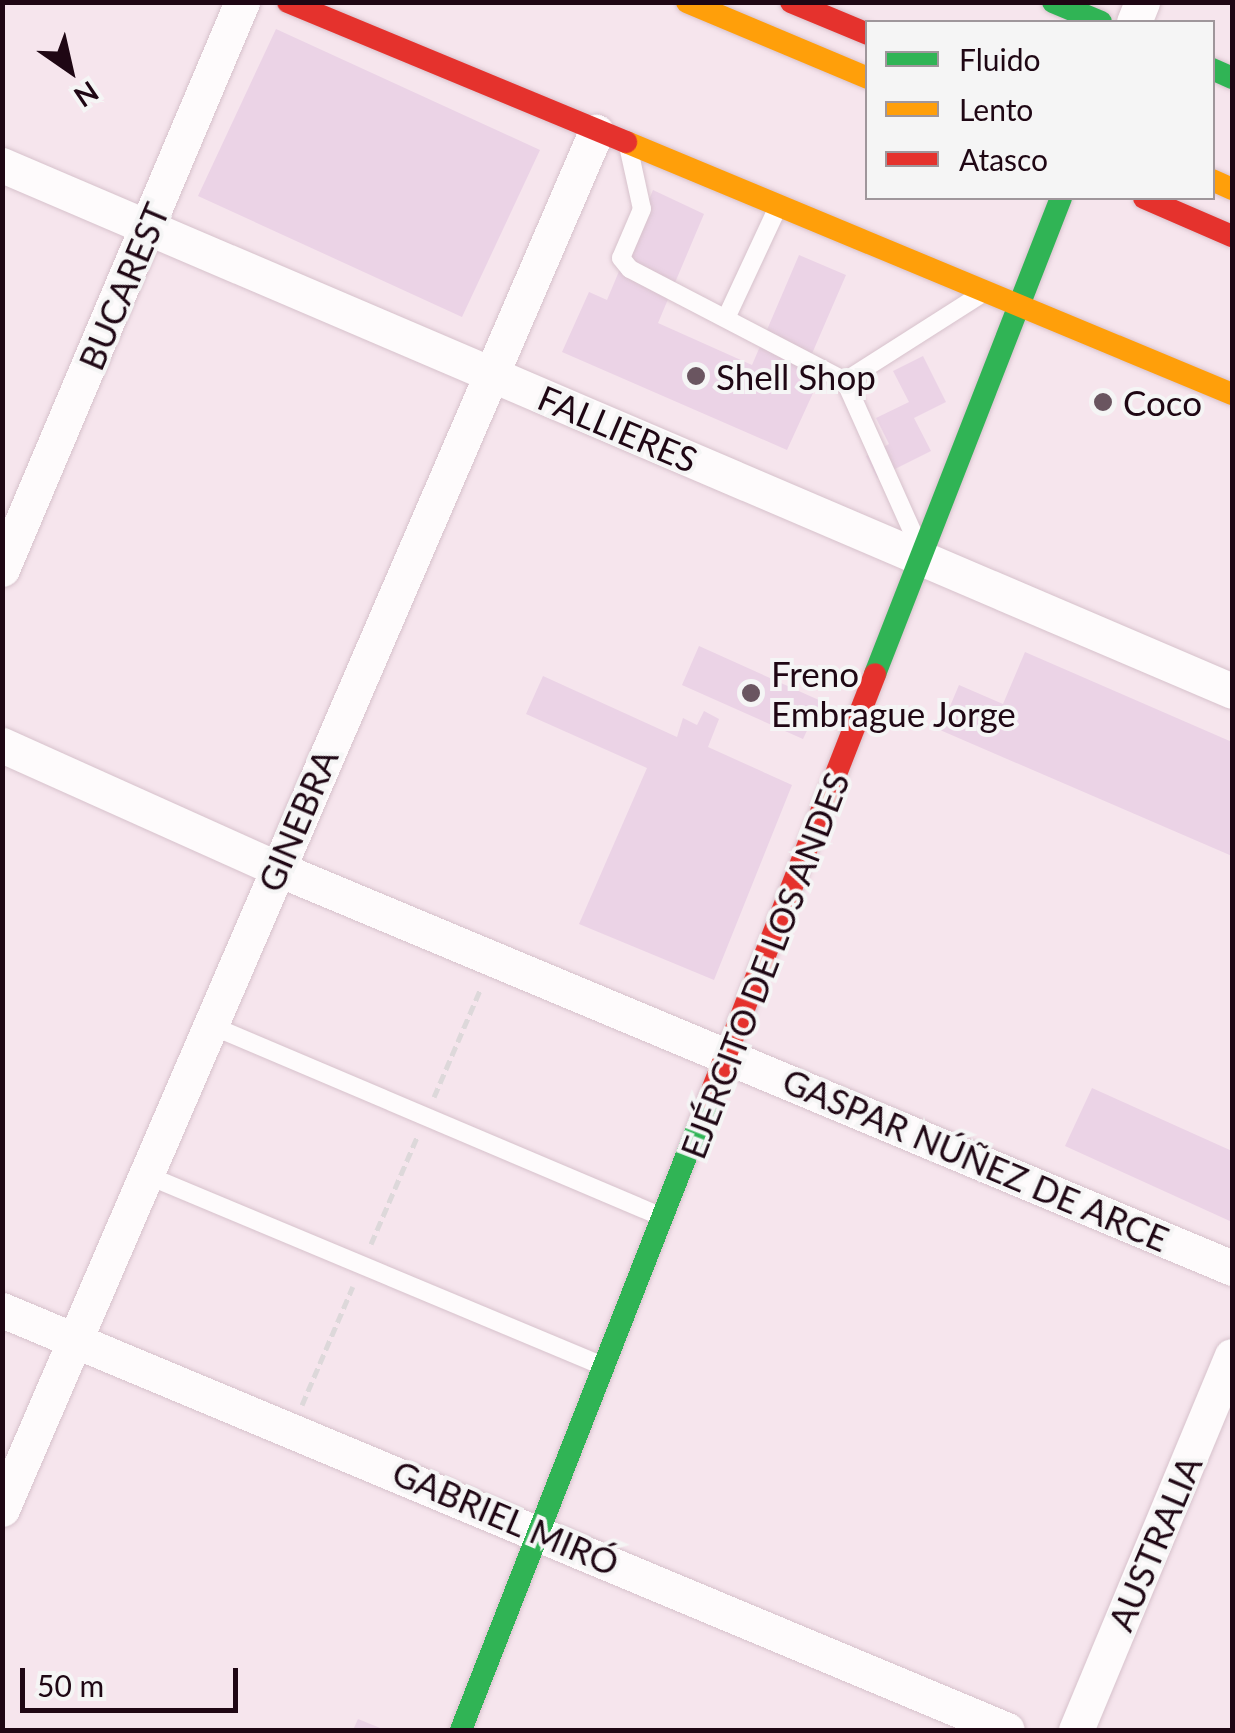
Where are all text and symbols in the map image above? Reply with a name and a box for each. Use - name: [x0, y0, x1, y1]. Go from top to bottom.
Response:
- north arrow: [20, 20, 120, 120]
- legend: [865, 20, 1215, 200]
- text: Fluido: [959, 41, 1041, 77]
- text: N: [68, 75, 105, 115]
- text: Lento: [959, 91, 1033, 127]
- text: Atasco: [959, 141, 1048, 177]
- street label: BUCAREST: [69, 196, 177, 376]
- place label: Shell Shop: [716, 355, 876, 397]
- marker: Shell Shop: [685, 365, 707, 387]
- street label: FALLIERES: [532, 376, 704, 480]
- place label: Coco: [1123, 381, 1202, 423]
- marker: Coco: [1092, 391, 1114, 413]
- place label: Freno Embrague Jorge: [771, 652, 1017, 734]
- marker: Freno Embrague Jorge: [740, 682, 762, 704]
- street label: GINEBRA: [248, 743, 346, 897]
- street label: EJÉRCITO DE LOS ANDES: [671, 765, 857, 1165]
- street label: GASPAR NÚÑEZ DE ARCE: [776, 1058, 1176, 1260]
- street label: AUSTRALIA: [1098, 1449, 1210, 1637]
- street label: GABRIEL MIRÓ: [386, 1450, 626, 1584]
- scale bar: [25, 1648, 242, 1710]
- text: 50 m: [37, 1667, 104, 1703]

